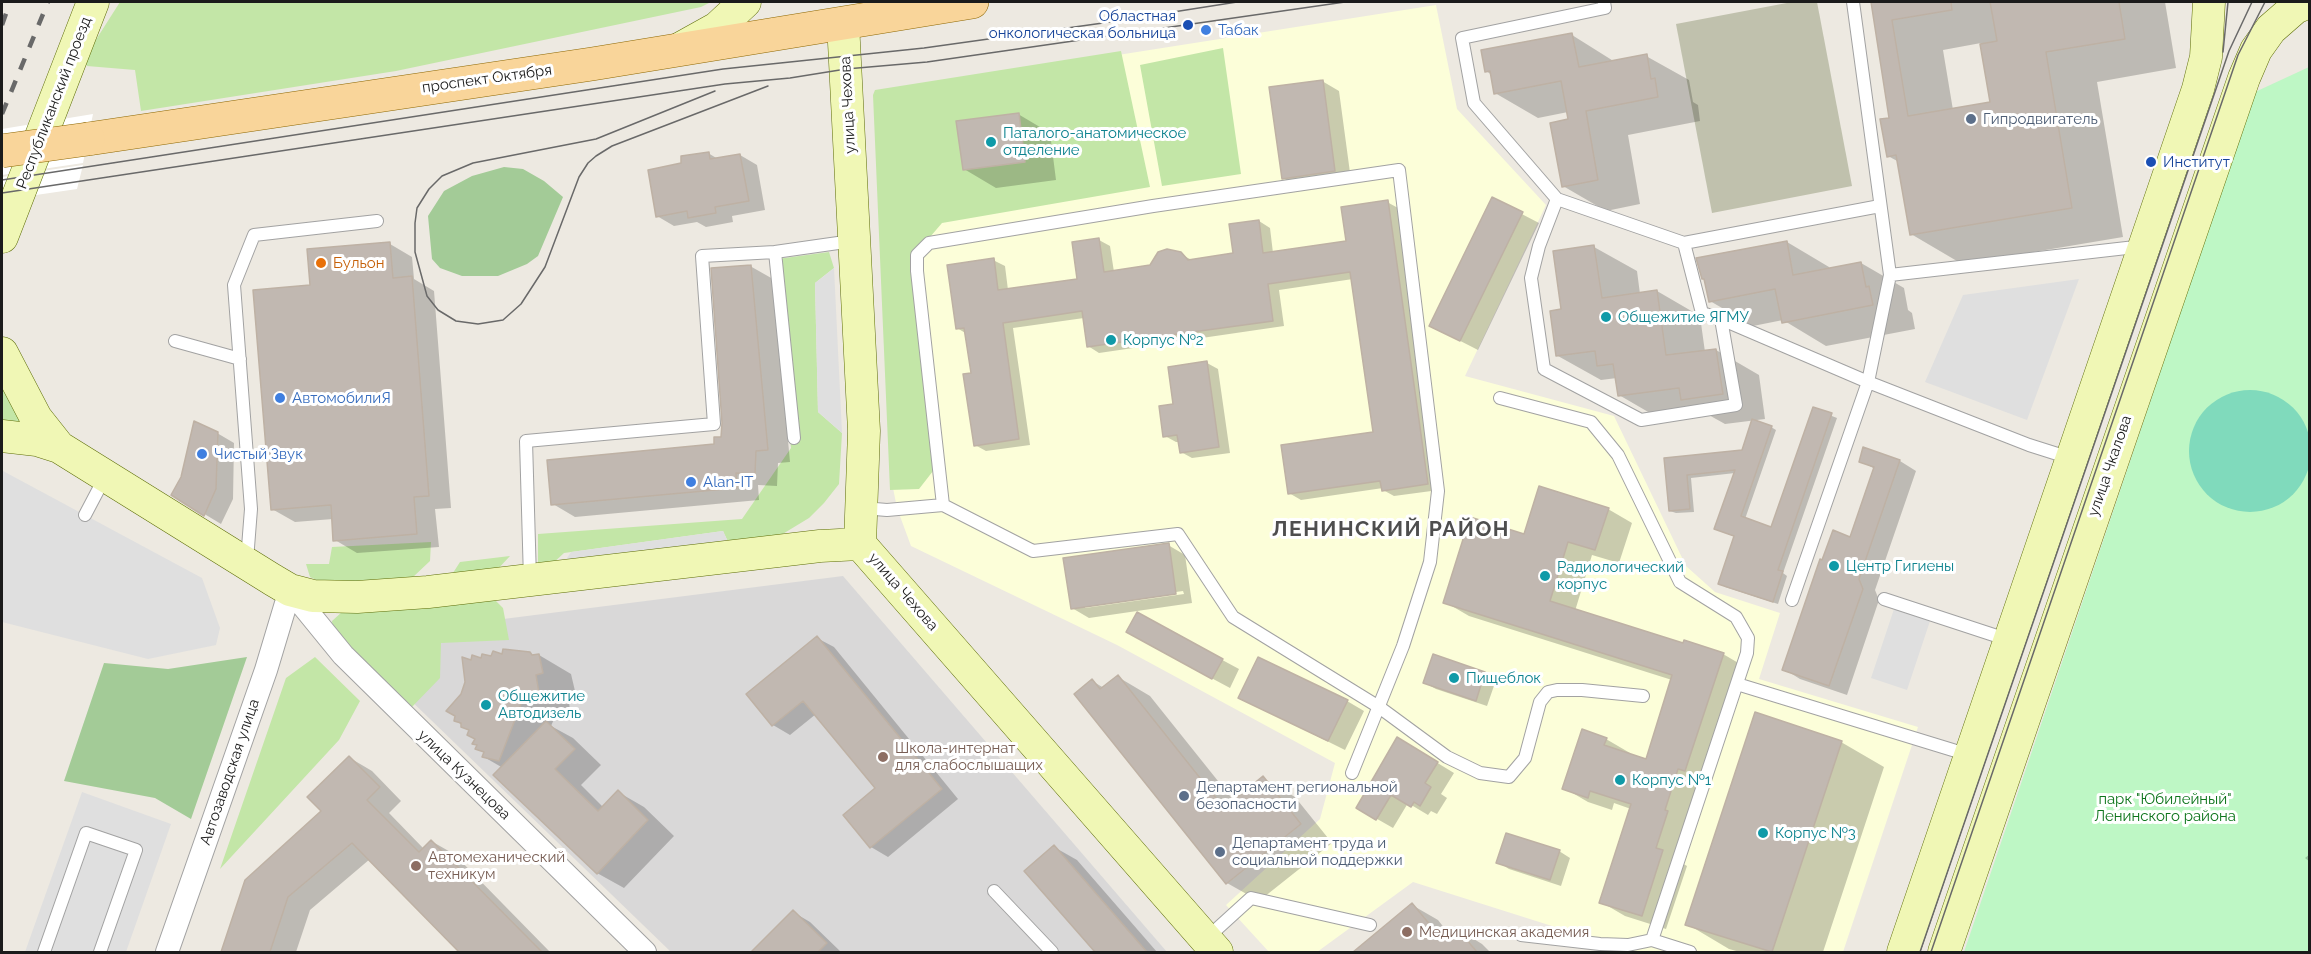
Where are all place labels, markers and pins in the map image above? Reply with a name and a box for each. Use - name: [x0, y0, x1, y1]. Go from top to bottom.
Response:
- place label: Областная онкологическая больница: [989, 7, 1176, 42]
- marker: Областная онкологическая больница: [1181, 18, 1195, 32]
- place label: Табак: [1218, 21, 1259, 39]
- marker: Табак: [1199, 23, 1213, 37]
- place label: Гипродвигатель: [1983, 110, 2098, 128]
- marker: Гипродвигатель: [1964, 112, 1978, 126]
- place label: Паталого-анатомическое отделение: [1003, 124, 1186, 159]
- marker: Паталого-анатомическое отделение: [984, 135, 998, 149]
- place label: Институт: [2163, 153, 2230, 171]
- marker: Институт: [2144, 155, 2158, 169]
- place label: Бульон: [333, 254, 384, 272]
- marker: Бульон: [314, 256, 328, 270]
- place label: Общежитие ЯГМУ: [1618, 308, 1749, 326]
- marker: Общежитие ЯГМУ: [1599, 310, 1613, 324]
- place label: Корпус №2: [1123, 331, 1204, 349]
- marker: Корпус №2: [1104, 333, 1118, 347]
- place label: АвтомобилиЯ: [292, 389, 391, 407]
- marker: АвтомобилиЯ: [273, 391, 287, 405]
- place label: Чистый Звук: [214, 445, 303, 463]
- marker: Чистый Звук: [195, 447, 209, 461]
- place label: Alan-IT: [703, 473, 753, 491]
- marker: Alan-IT: [684, 475, 698, 489]
- place label: Центр Гигиены: [1846, 557, 1954, 575]
- place label: Радиологический корпус: [1557, 558, 1684, 593]
- marker: Центр Гигиены: [1827, 559, 1841, 573]
- marker: Радиологический корпус: [1538, 569, 1552, 583]
- place label: Пищеблок: [1466, 669, 1541, 687]
- marker: Пищеблок: [1447, 671, 1461, 685]
- place label: Общежитие Автодизель: [498, 687, 585, 722]
- marker: Общежитие Автодизель: [479, 698, 493, 712]
- place label: Школа-интернат для слабослышащих: [895, 739, 1043, 774]
- marker: Школа-интернат для слабослышащих: [876, 750, 890, 764]
- place label: Корпус №1: [1632, 771, 1711, 789]
- marker: Корпус №1: [1613, 773, 1627, 787]
- place label: Департамент региональной безопасности: [1196, 778, 1398, 813]
- marker: Департамент региональной безопасности: [1177, 789, 1191, 803]
- place label: Корпус №3: [1775, 824, 1856, 842]
- marker: Корпус №3: [1756, 826, 1770, 840]
- place label: Департамент труда и социальной поддержки: [1232, 834, 1403, 869]
- marker: Департамент труда и социальной поддержки: [1213, 845, 1227, 859]
- place label: Автомеханический техникум: [428, 848, 565, 883]
- marker: Автомеханический техникум: [409, 859, 423, 873]
- place label: Медицинская академия: [1419, 923, 1589, 941]
- marker: Медицинская академия: [1400, 925, 1414, 939]

